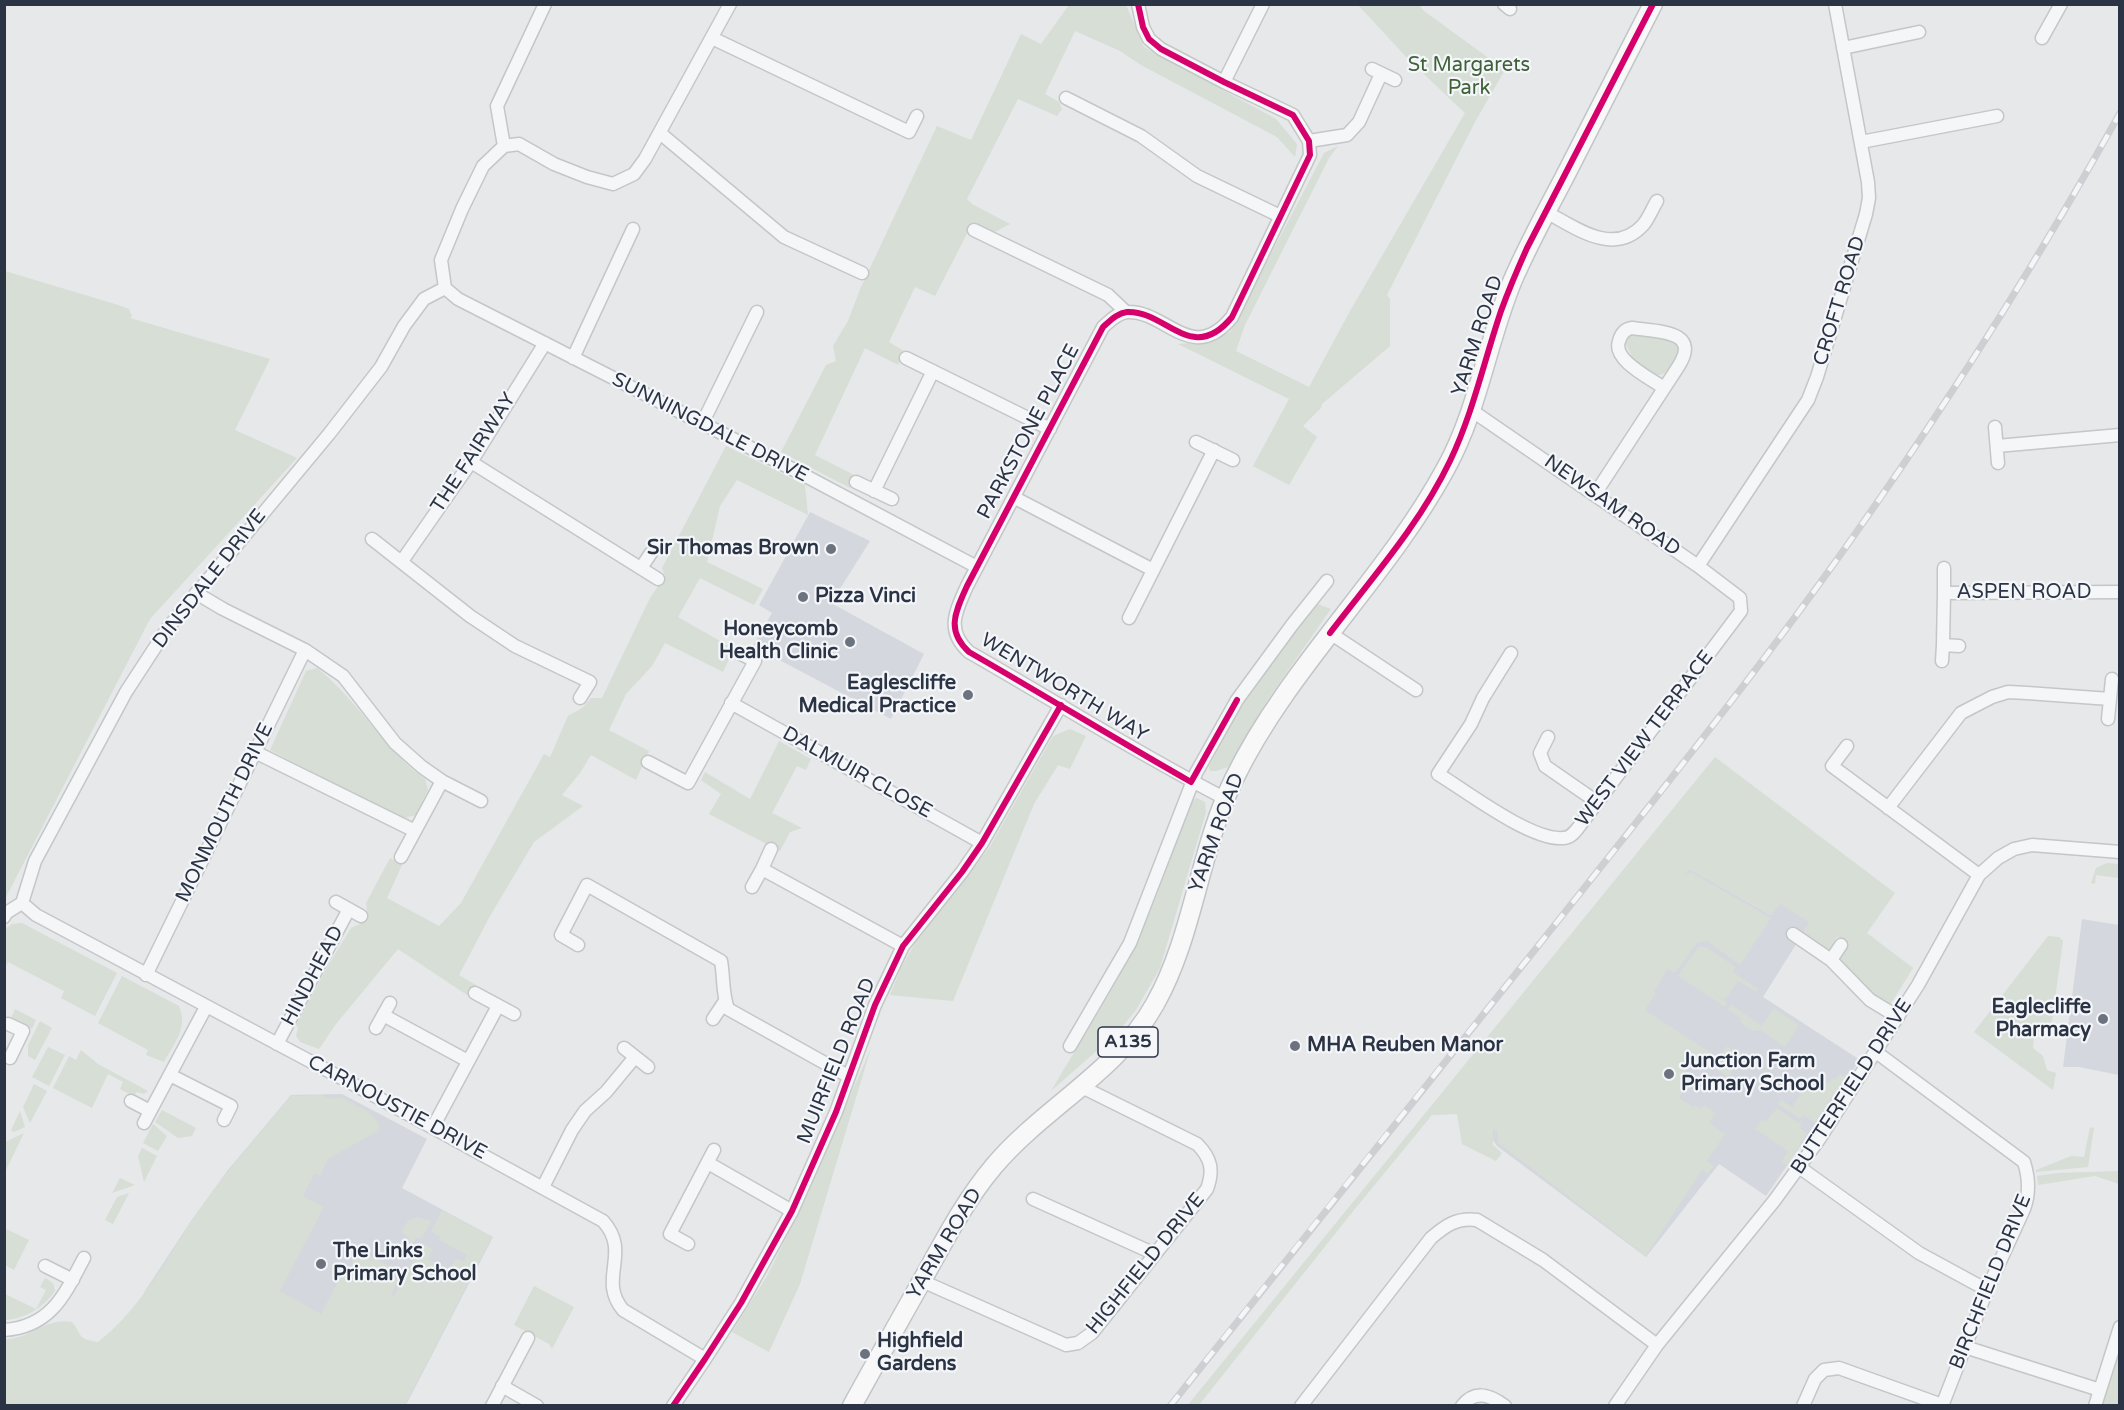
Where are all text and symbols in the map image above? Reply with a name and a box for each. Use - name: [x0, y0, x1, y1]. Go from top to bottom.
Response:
- park label: St Margarets Park: [1408, 54, 1530, 101]
- street label: CROFT ROAD: [1809, 233, 1871, 369]
- street label: YARM ROAD: [1447, 273, 1509, 399]
- street label: PARKSTONE PLACE: [973, 340, 1085, 524]
- street label: SUNNINGDALE DRIVE: [608, 368, 812, 488]
- street label: THE FAIRWAY: [426, 389, 522, 517]
- street label: NEWSAM ROAD: [1539, 450, 1685, 562]
- street label: DINSDALE DRIVE: [148, 505, 272, 653]
- place label: Sir Thomas Brown: [647, 537, 819, 561]
- marker: Sir Thomas Brown: [824, 542, 838, 556]
- street label: ASPEN ROAD: [1957, 581, 2091, 605]
- place label: Pizza Vinci: [815, 585, 916, 609]
- marker: Pizza Vinci: [796, 590, 810, 604]
- place label: Honeycomb Health Clinic: [719, 618, 838, 665]
- street label: WENTWORTH WAY: [976, 628, 1152, 748]
- marker: Honeycomb Health Clinic: [843, 635, 857, 649]
- street label: WEST VIEW TERRACE: [1571, 646, 1719, 832]
- place label: Eaglescliffe Medical Practice: [799, 672, 956, 719]
- marker: Eaglescliffe Medical Practice: [961, 688, 975, 702]
- street label: MONMOUTH DRIVE: [171, 719, 279, 907]
- street label: DALMUIR CLOSE: [778, 722, 936, 824]
- street label: YARM ROAD: [1184, 770, 1250, 896]
- street label: HINDHEAD: [277, 922, 349, 1030]
- street label: MUIRFIELD ROAD: [793, 974, 881, 1148]
- street label: BUTTERFIELD DRIVE: [1786, 995, 1918, 1179]
- place label: Eaglecliffe Pharmacy: [1991, 996, 2091, 1043]
- marker: Eaglecliffe Pharmacy: [2096, 1012, 2110, 1026]
- road number: A135: [1098, 1027, 1158, 1057]
- place label: MHA Reuben Manor: [1307, 1034, 1503, 1058]
- marker: MHA Reuben Manor: [1288, 1039, 1302, 1053]
- place label: Junction Farm Primary School: [1681, 1050, 1825, 1097]
- street label: CARNOUSTIE DRIVE: [303, 1051, 491, 1165]
- marker: Junction Farm Primary School: [1662, 1067, 1676, 1081]
- street label: YARM ROAD: [902, 1184, 988, 1304]
- street label: HIGHFIELD DRIVE: [1082, 1188, 1210, 1340]
- street label: BIRCHFIELD DRIVE: [1945, 1191, 2037, 1373]
- place label: The Links Primary School: [333, 1240, 477, 1287]
- marker: The Links Primary School: [314, 1257, 328, 1271]
- place label: Highfield Gardens: [877, 1330, 963, 1377]
- marker: Highfield Gardens: [858, 1347, 872, 1361]

